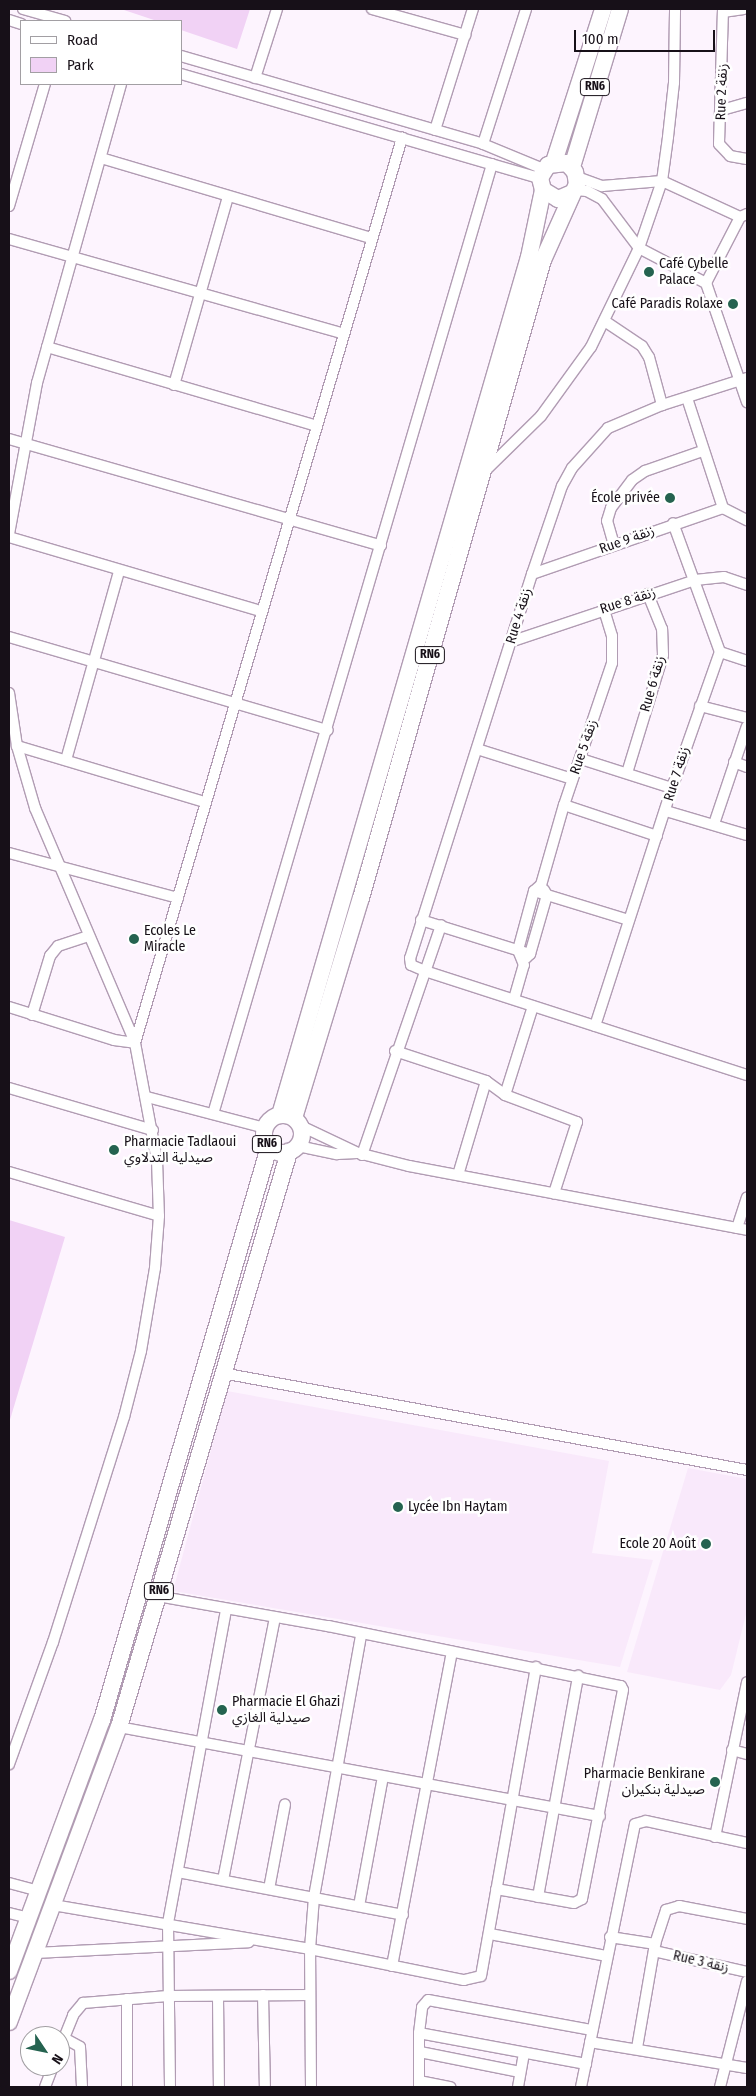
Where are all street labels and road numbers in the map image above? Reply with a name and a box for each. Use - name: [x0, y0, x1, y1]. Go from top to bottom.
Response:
- street label: Rue 2 زنقة: [713, 63, 731, 121]
- road number: RN6: [579, 77, 611, 96]
- street label: Rue 9 زنقة: [597, 522, 657, 558]
- street label: Rue 8 زنقة: [598, 584, 658, 618]
- street label: Rue 4 زنقة: [503, 586, 535, 646]
- road number: RN6: [414, 646, 446, 664]
- street label: Rue 6 زنقة: [637, 654, 669, 714]
- street label: Rue 5 زنقة: [567, 717, 601, 777]
- street label: Rue 7 زنقة: [661, 745, 693, 803]
- road number: RN6: [251, 1134, 283, 1154]
- road number: RN6: [143, 1582, 175, 1600]
- street label: Rue 3 زنقة: [671, 1947, 731, 1977]

